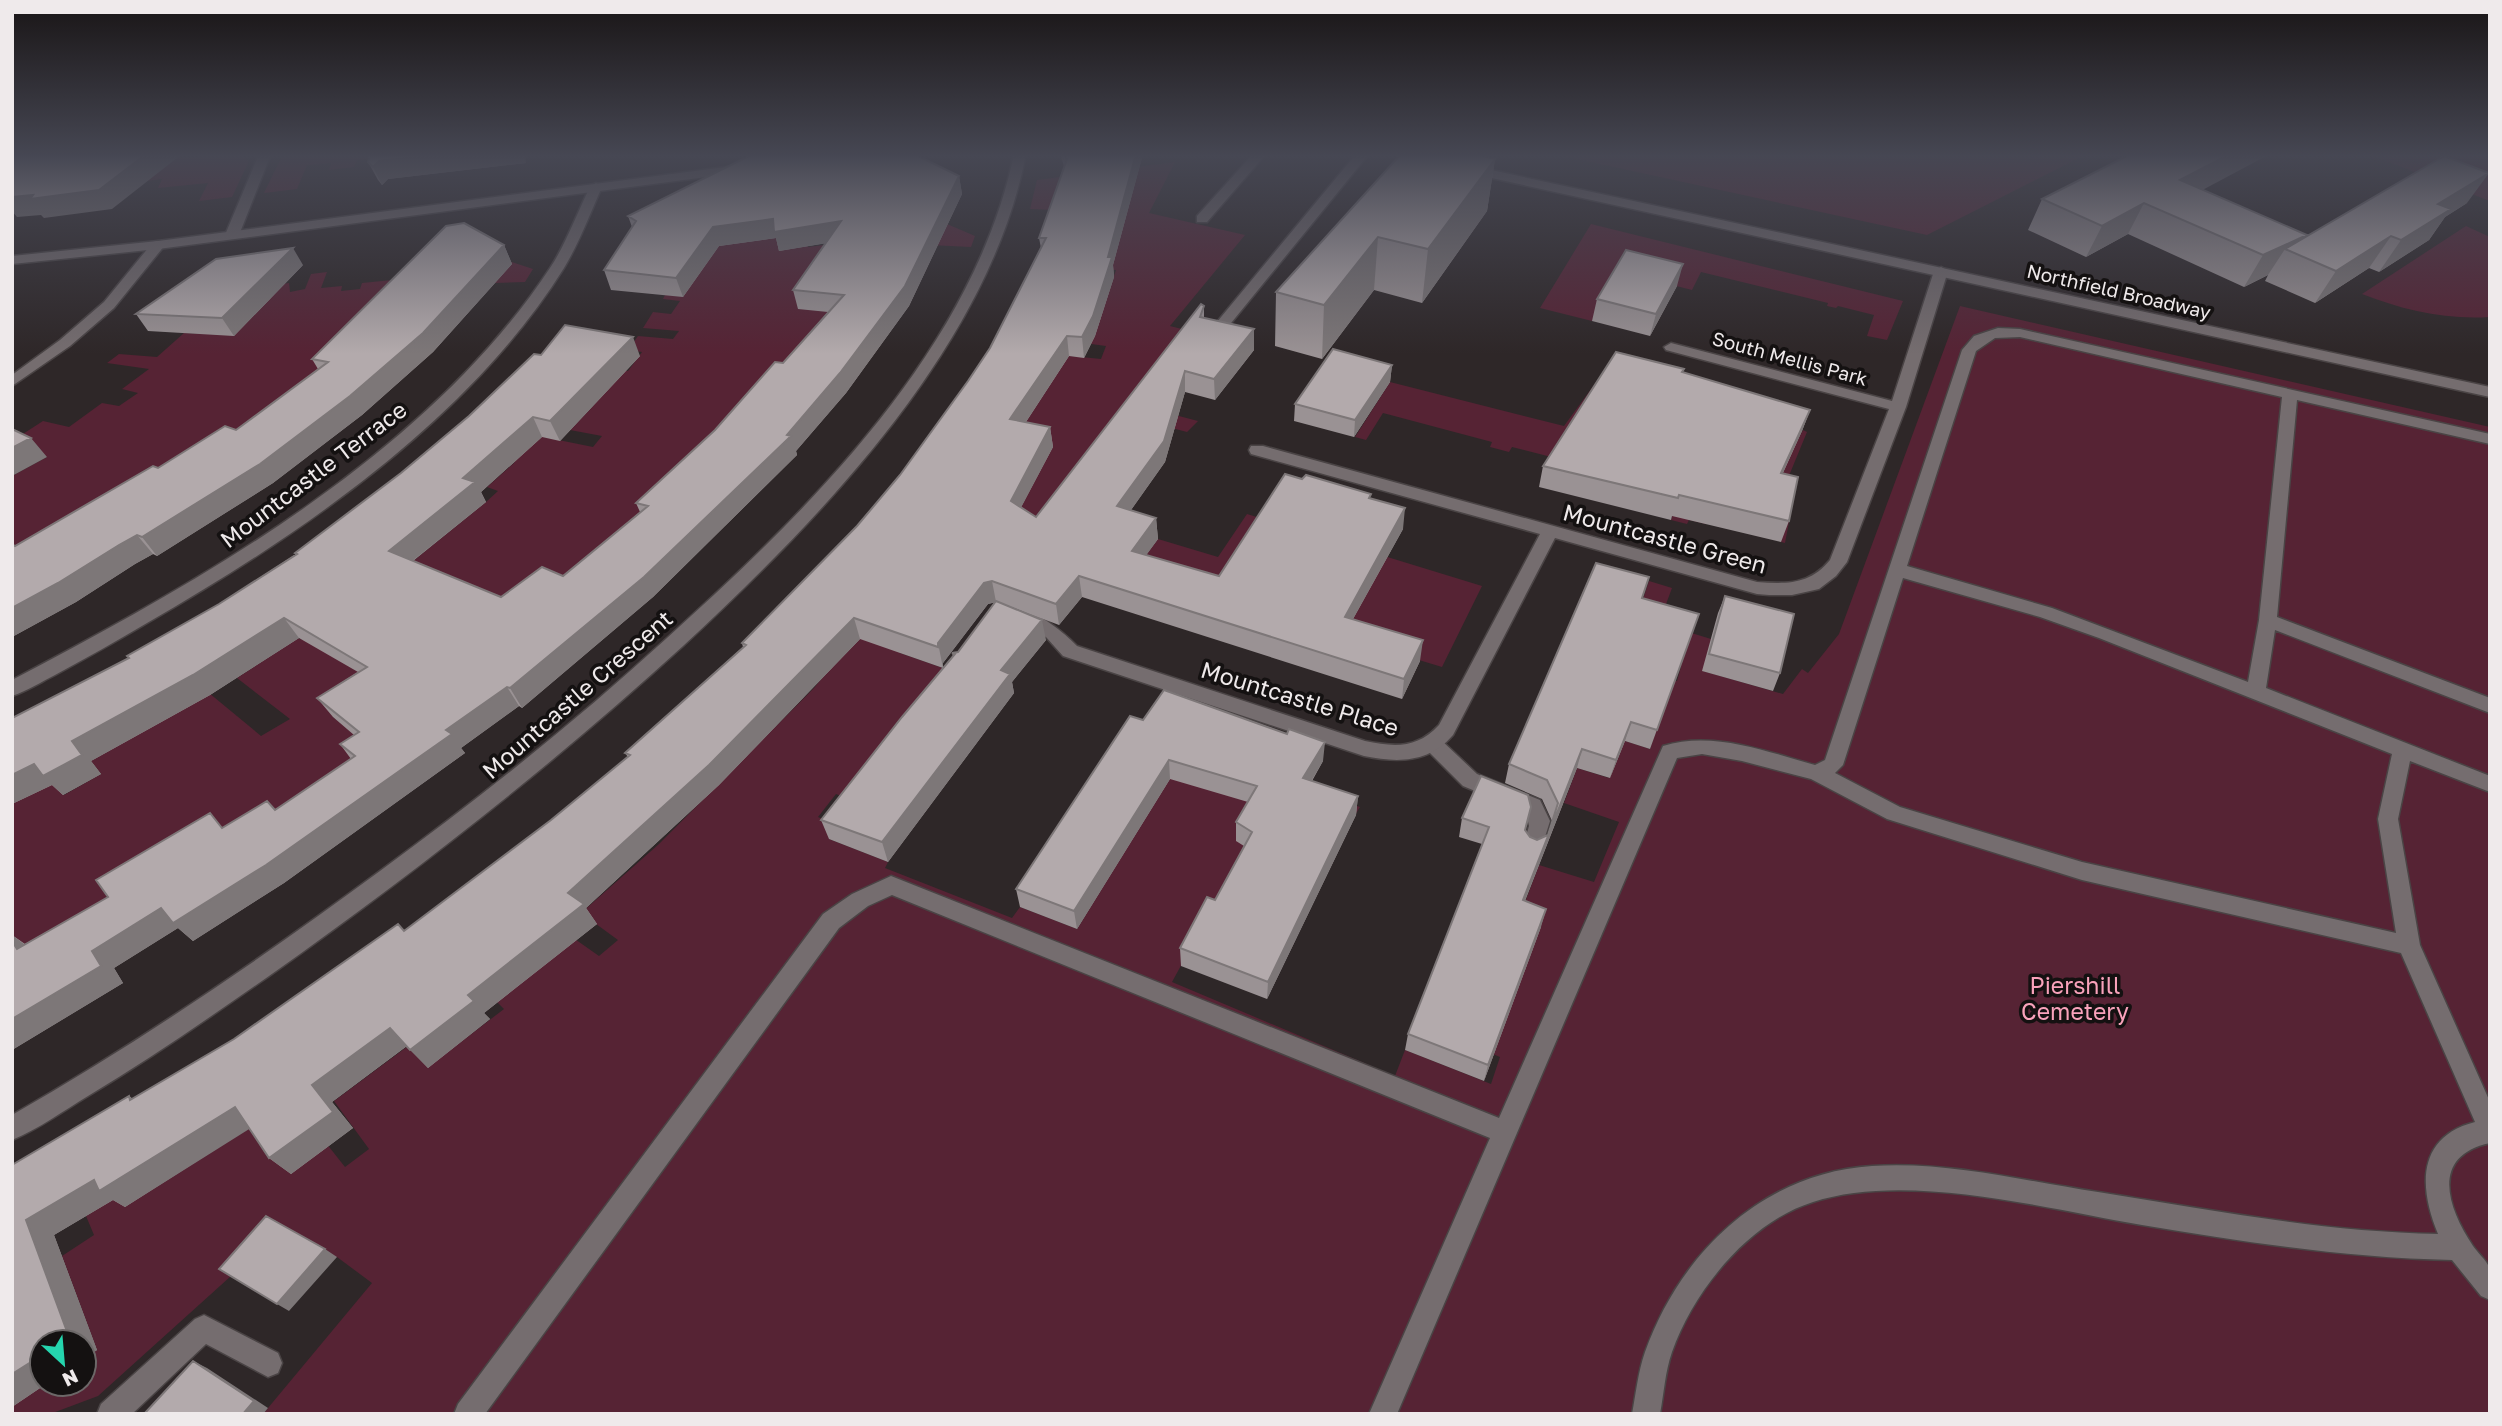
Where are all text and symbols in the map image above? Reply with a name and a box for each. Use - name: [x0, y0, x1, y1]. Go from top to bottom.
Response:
- street label: Northfield Broadway: [2025, 259, 2214, 323]
- street label: South Mellis Park: [1710, 326, 1870, 390]
- street label: Mountcastle Terrace: [214, 395, 412, 553]
- street label: Mountcastle Green: [1560, 497, 1770, 579]
- street label: Mountcastle Crescent: [476, 604, 678, 784]
- street label: Mountcastle Place: [1198, 655, 1402, 741]
- park label: Piershill Cemetery: [2021, 971, 2129, 1025]
- north arrow: [28, 1328, 98, 1398]
- text: N: [59, 1365, 82, 1392]

